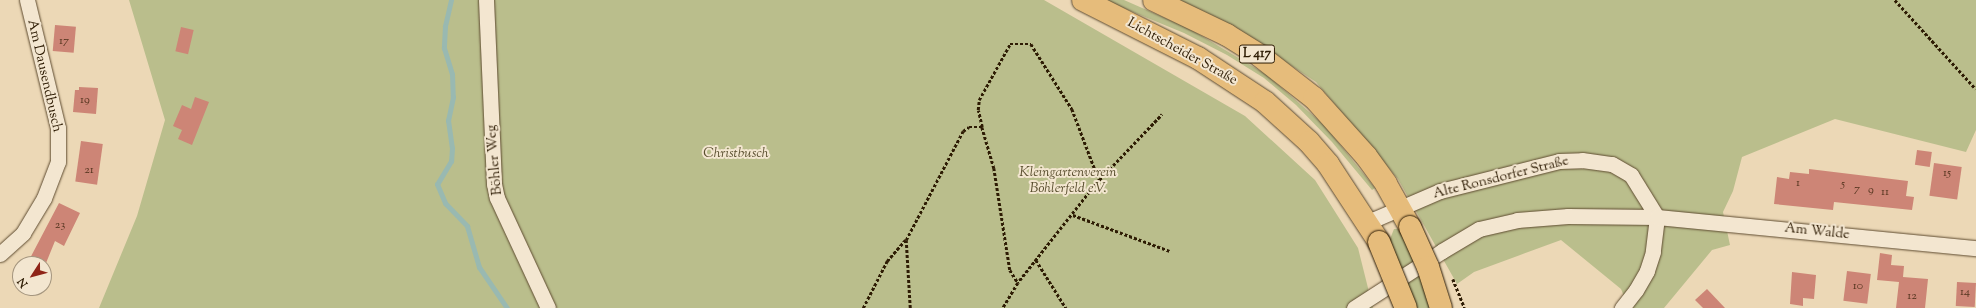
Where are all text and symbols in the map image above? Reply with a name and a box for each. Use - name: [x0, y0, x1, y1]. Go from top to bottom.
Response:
- street label: Lichtscheider Straße: [1124, 15, 1240, 89]
- street label: Am Dausendbusch: [23, 18, 65, 134]
- house number: 17: [59, 35, 69, 49]
- road number: L 417: [1238, 43, 1276, 65]
- house number: 19: [80, 94, 90, 108]
- street label: Böhler Weg: [484, 124, 506, 196]
- park label: Christbusch: [703, 146, 769, 162]
- street label: Alte Ronsdorfer Straße: [1431, 153, 1571, 203]
- house number: 21: [84, 164, 94, 178]
- park label: Kleingartenverein Böhlerfeld e.V.: [1019, 165, 1117, 198]
- house number: 15: [1943, 167, 1951, 181]
- house number: 1: [1796, 177, 1800, 191]
- house number: 5: [1841, 178, 1845, 192]
- house number: 7: [1854, 183, 1860, 197]
- house number: 9: [1868, 184, 1874, 198]
- house number: 11: [1881, 186, 1889, 200]
- house number: 23: [55, 219, 65, 233]
- street label: Am Walde: [1784, 220, 1850, 244]
- north arrow: [12, 256, 52, 296]
- text: N: [14, 274, 32, 291]
- house number: 10: [1853, 280, 1863, 294]
- house number: 14: [1960, 286, 1970, 300]
- house number: 12: [1907, 290, 1917, 304]

